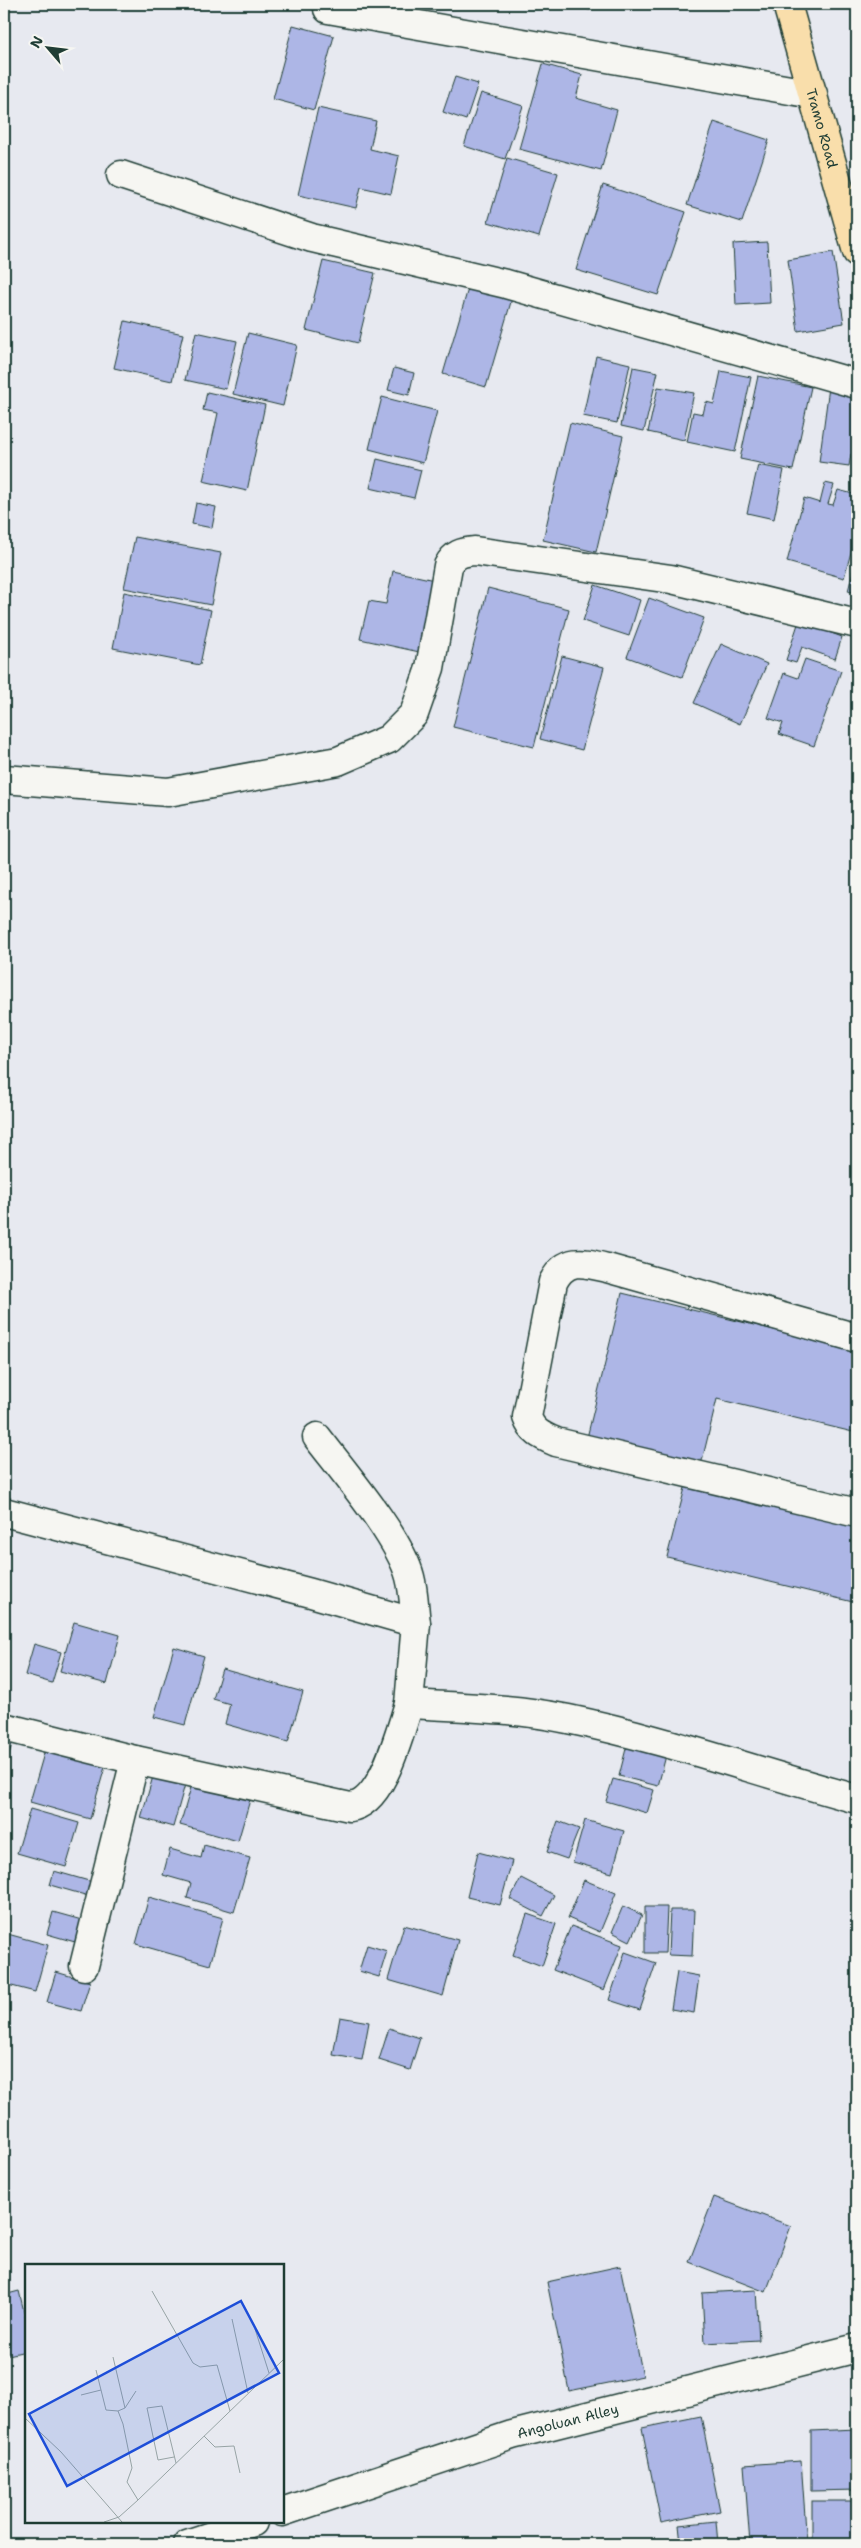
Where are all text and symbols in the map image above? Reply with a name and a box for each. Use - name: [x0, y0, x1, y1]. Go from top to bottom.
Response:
- north arrow: [22, 22, 72, 72]
- text: N: [26, 33, 47, 51]
- street label: Tramo Road: [802, 86, 842, 170]
- inset map: [25, 2264, 284, 2523]
- street label: Angoluan Alley: [515, 2400, 620, 2442]

